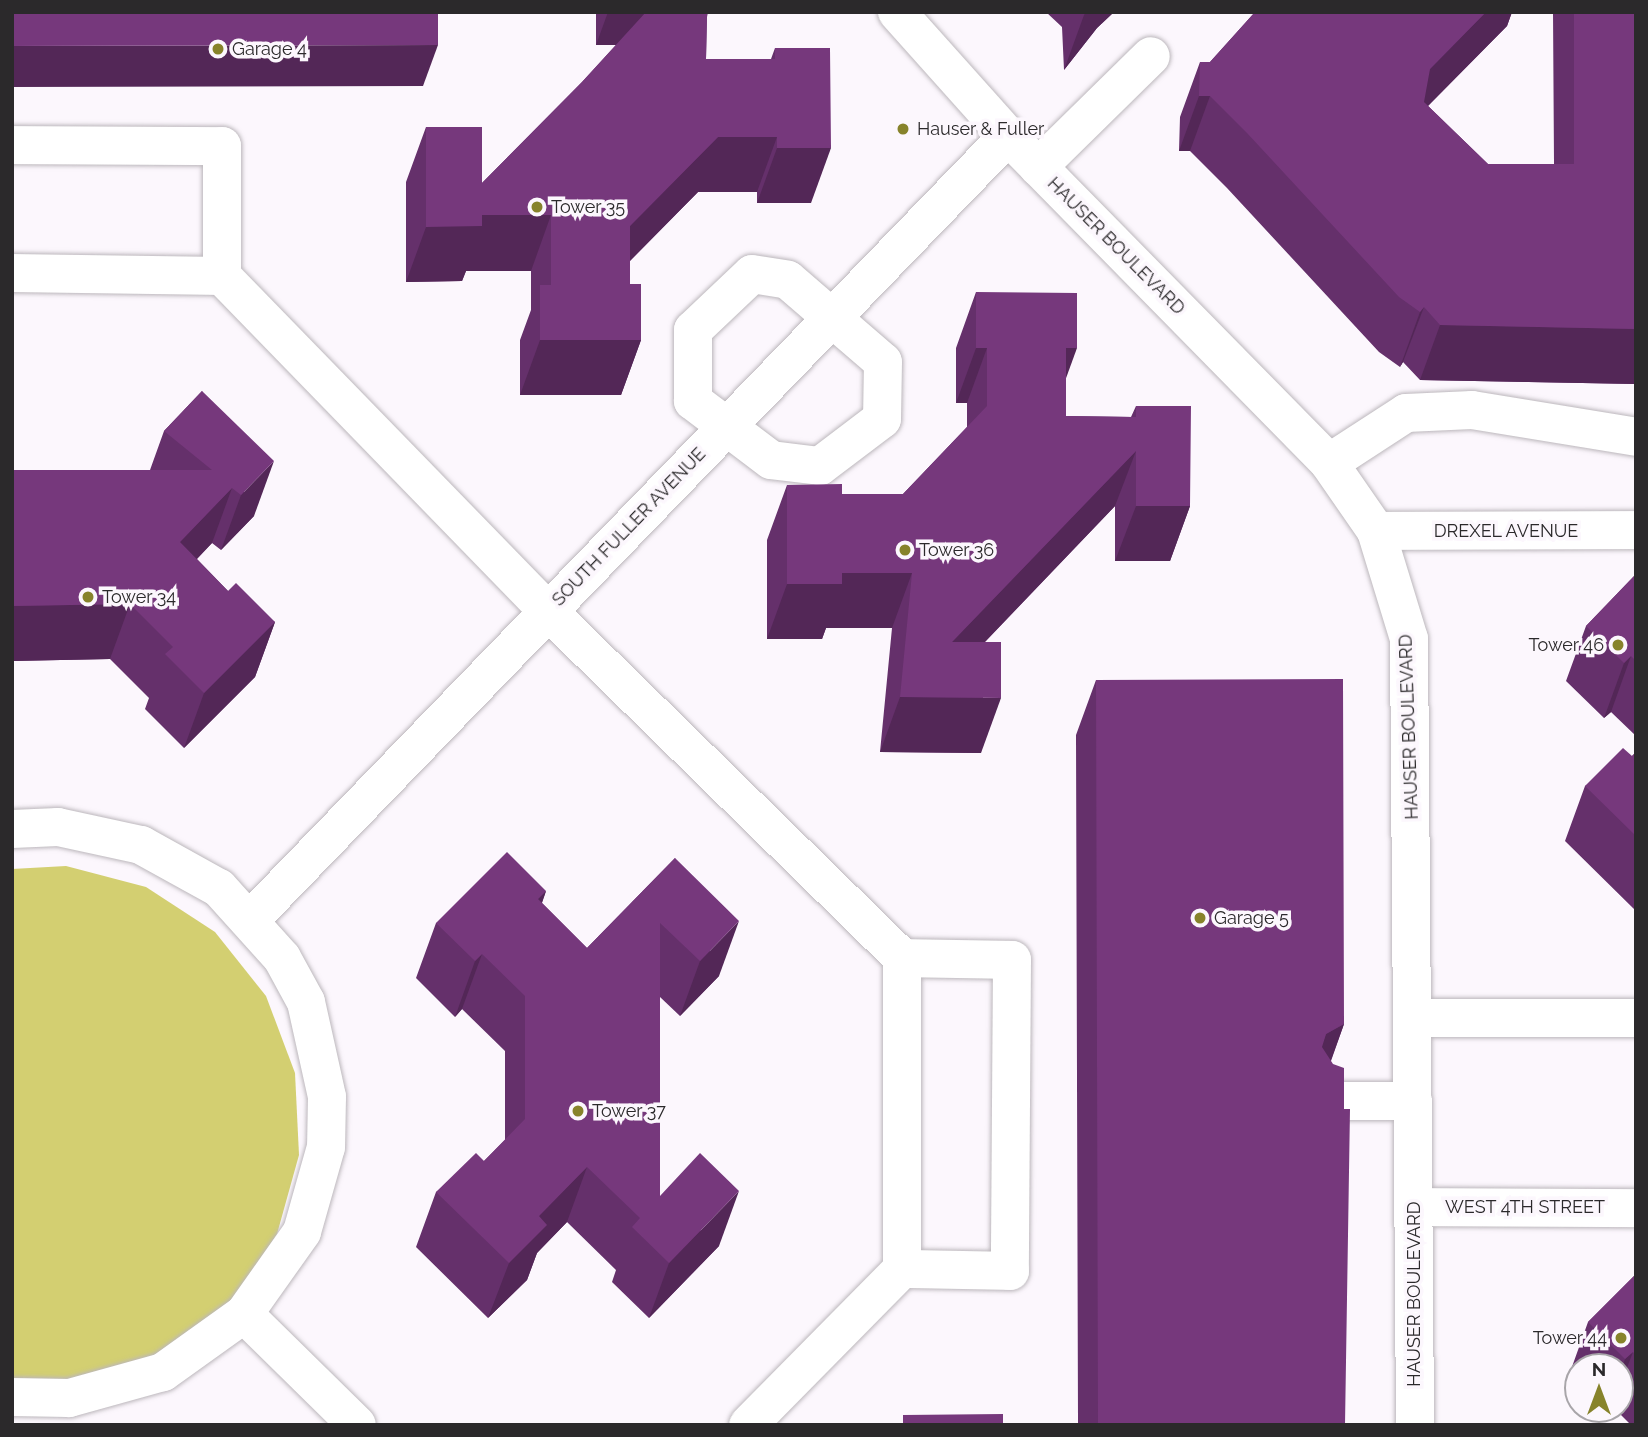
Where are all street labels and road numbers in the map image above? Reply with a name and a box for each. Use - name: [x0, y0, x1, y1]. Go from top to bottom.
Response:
- street label: HAUSER BOULEVARD: [1043, 173, 1189, 319]
- street label: SOUTH FULLER AVENUE: [548, 443, 710, 611]
- street label: DREXEL AVENUE: [1433, 520, 1579, 542]
- street label: HAUSER BOULEVARD: [1395, 634, 1423, 820]
- street label: WEST 4TH STREET: [1445, 1196, 1605, 1218]
- street label: HAUSER BOULEVARD: [1403, 1201, 1425, 1387]

